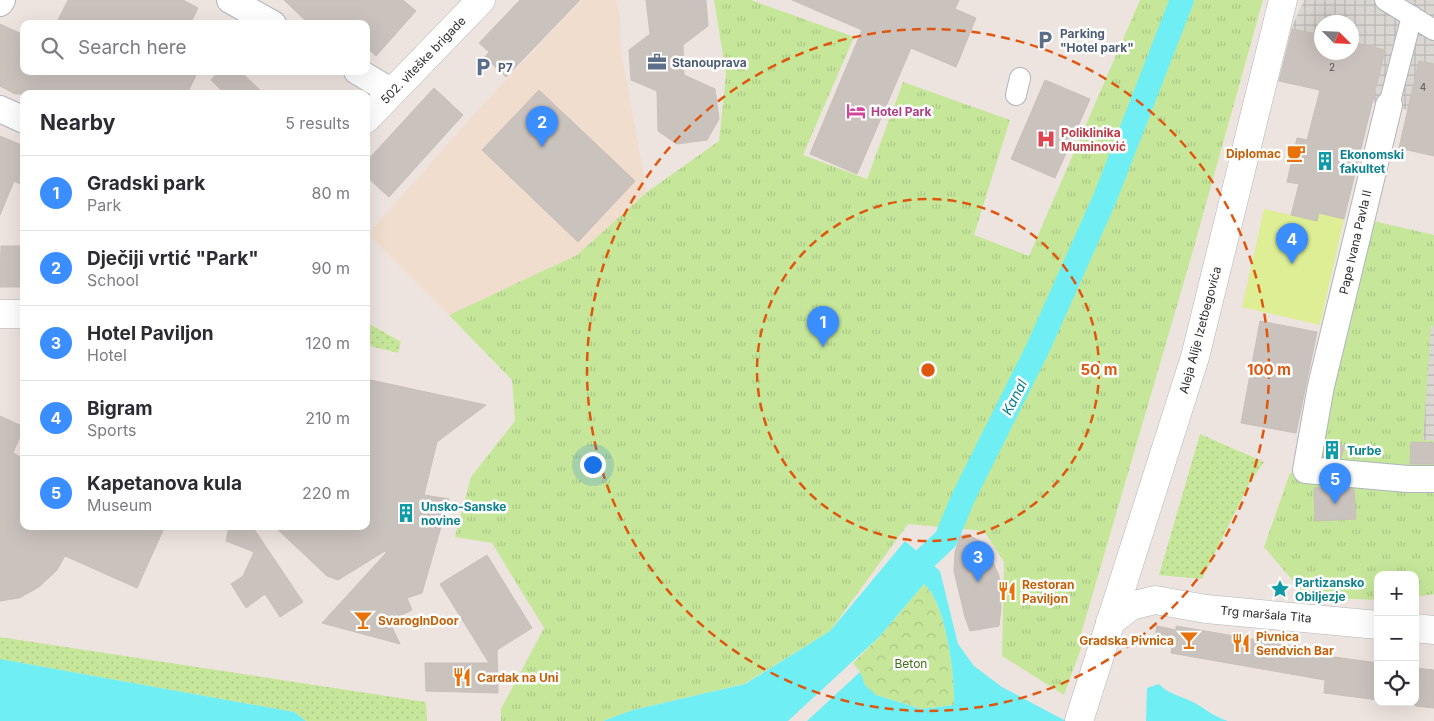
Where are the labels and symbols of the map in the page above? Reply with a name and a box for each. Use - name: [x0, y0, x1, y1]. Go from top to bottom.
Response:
- street label: 502. viteške brigade: [377, 13, 469, 107]
- north arrow: [1314, 15, 1359, 60]
- place label: Parking "Hotel park": [1060, 26, 1134, 55]
- parking icon: Parking "Hotel park": [1034, 29, 1056, 51]
- office icon: Stanouprava: [646, 51, 668, 73]
- place label: Stanouprava: [672, 55, 747, 70]
- parking icon: P7: [472, 56, 494, 78]
- place label: P7: [498, 60, 513, 75]
- house number: 2: [1329, 61, 1335, 73]
- house number: 4: [1420, 81, 1426, 93]
- hotel icon: Hotel Park: [845, 100, 867, 122]
- place label: Hotel Park: [871, 104, 932, 119]
- pin: 2: [526, 106, 558, 147]
- place label: Poliklinika Muminović: [1061, 125, 1126, 154]
- hospital icon: Poliklinika Muminović: [1035, 128, 1057, 150]
- cafe icon: Diplomac: [1285, 142, 1307, 164]
- place label: Diplomac: [1226, 146, 1281, 161]
- place label: Ekonomski fakultet: [1340, 147, 1404, 176]
- building icon: Ekonomski fakultet: [1314, 150, 1336, 172]
- street label: Pape Ivana Pavla II: [1336, 188, 1374, 296]
- pin: 4: [1276, 223, 1308, 264]
- street label: Aleja Alije Izetbegovića: [1176, 265, 1224, 395]
- pin: 1: [807, 306, 839, 347]
- text: 50 m: [1081, 360, 1117, 379]
- text: 100 m: [1247, 360, 1291, 379]
- centre of rings: [919, 361, 937, 379]
- water label: Kanal: [998, 376, 1030, 418]
- building icon: Turbe: [1321, 439, 1343, 461]
- place label: Turbe: [1347, 443, 1381, 458]
- your location: [580, 452, 606, 478]
- pin: 5: [1319, 463, 1351, 504]
- place label: Unsko-Sanske novine: [421, 499, 507, 528]
- building icon: Unsko-Sanske novine: [395, 502, 417, 524]
- pin: 3: [962, 541, 994, 582]
- place label: Partizansko Obiljezje: [1295, 575, 1364, 604]
- place label: Restoran Paviljon: [1022, 577, 1074, 606]
- place icon: Partizansko Obiljezje: [1269, 578, 1291, 600]
- restaurant icon: Restoran Paviljon: [996, 580, 1018, 602]
- street label: Trg maršala Tita: [1220, 603, 1312, 625]
- bar icon: SvarogInDoor: [352, 609, 374, 631]
- place label: SvarogInDoor: [378, 613, 459, 628]
- bar icon: Gradska Pivnica: [1178, 629, 1200, 651]
- place label: Pivnica Sendvich Bar: [1256, 629, 1334, 658]
- restaurant icon: Pivnica Sendvich Bar: [1230, 632, 1252, 654]
- place label: Gradska Pivnica: [1079, 633, 1174, 648]
- park label: Beton: [895, 656, 927, 671]
- restaurant icon: Cardak na Uni: [451, 666, 473, 688]
- place label: Cardak na Uni: [477, 670, 559, 685]

